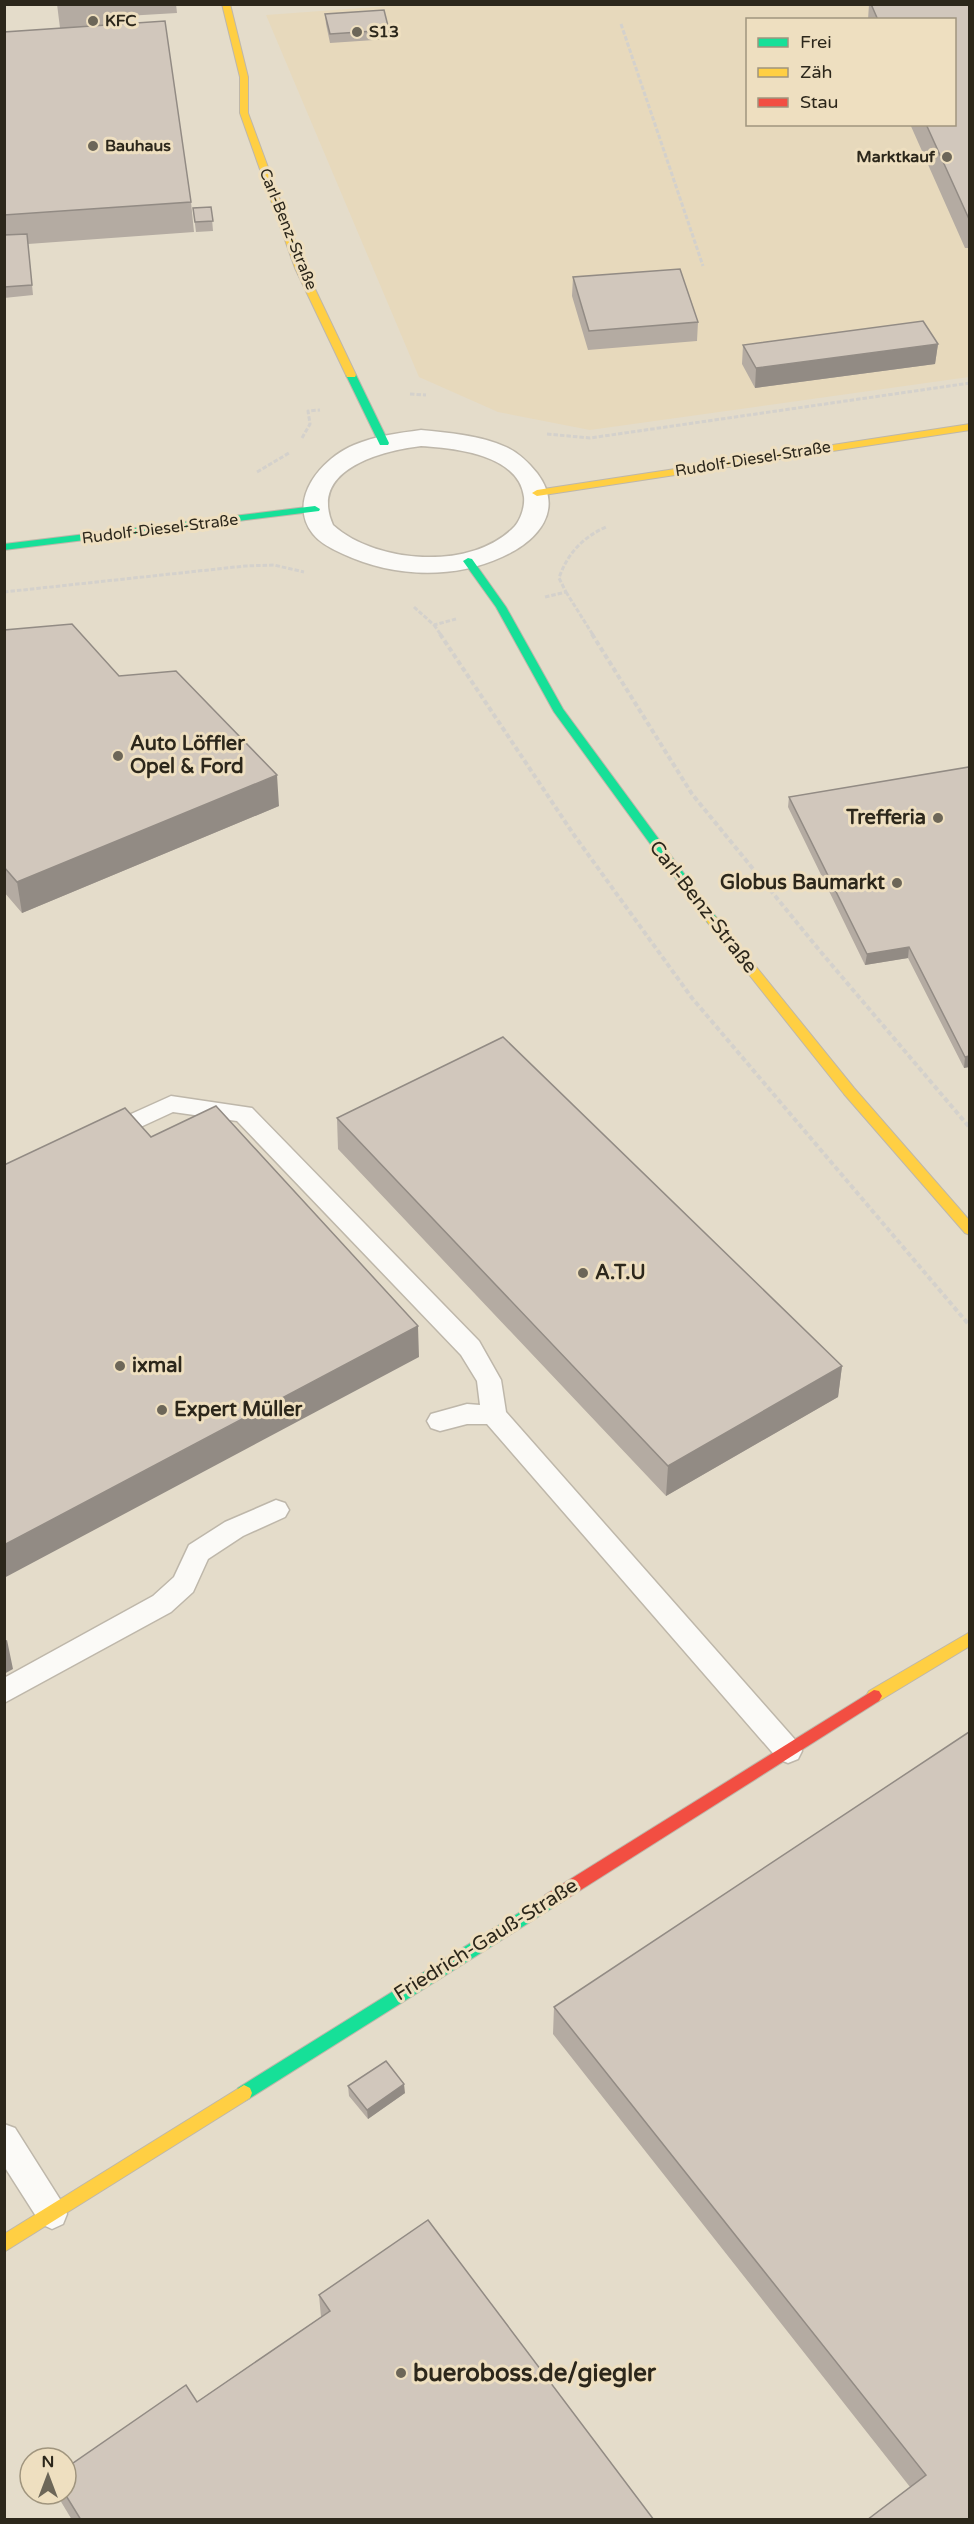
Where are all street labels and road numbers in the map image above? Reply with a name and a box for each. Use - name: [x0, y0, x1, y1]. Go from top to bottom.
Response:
- street label: Carl-Benz-Straße: [255, 165, 321, 293]
- street label: Rudolf-Diesel-Straße: [674, 437, 832, 481]
- street label: Rudolf-Diesel-Straße: [81, 509, 239, 549]
- street label: Carl-Benz-Straße: [644, 836, 762, 978]
- street label: Friedrich-Gauß-Straße: [390, 1874, 582, 2006]

